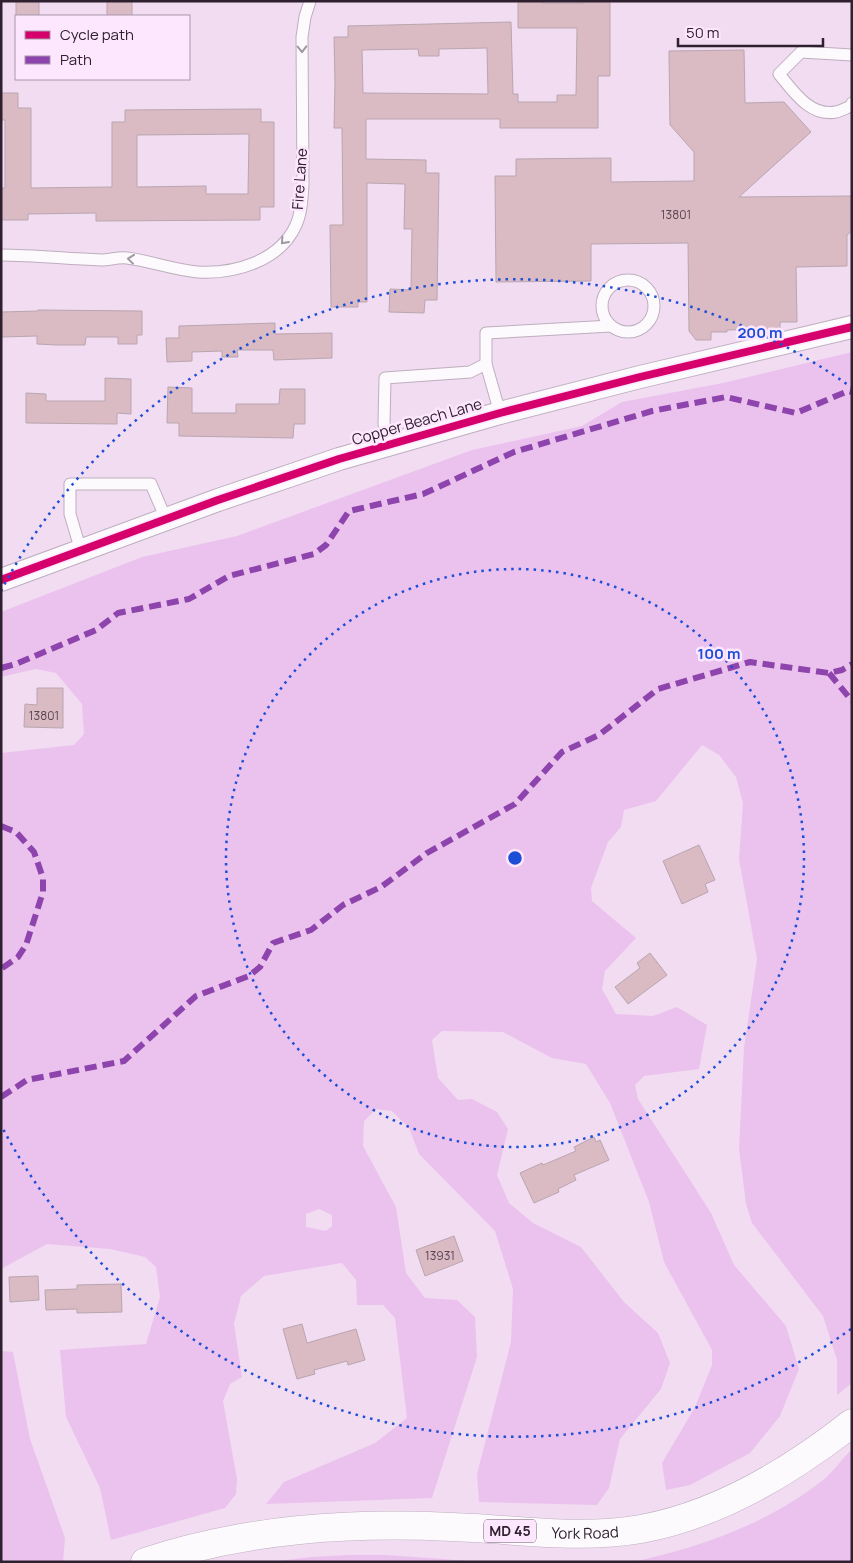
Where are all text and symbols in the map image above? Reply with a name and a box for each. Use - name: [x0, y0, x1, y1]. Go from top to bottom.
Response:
- legend: [15, 15, 190, 80]
- scale bar: [678, 15, 823, 47]
- text: 50 m: [686, 22, 720, 43]
- text: Cycle path: [60, 24, 134, 45]
- one-way arrow: [297, 45, 307, 53]
- text: Path: [60, 49, 92, 70]
- street label: Fire Lane: [287, 147, 312, 210]
- house number: 13801: [661, 206, 691, 223]
- one-way arrow: [280, 236, 289, 245]
- one-way arrow: [127, 254, 135, 265]
- text: 200 m: [737, 322, 783, 343]
- street label: Copper Beach Lane: [349, 393, 485, 450]
- text: 100 m: [698, 643, 740, 664]
- house number: 13801: [29, 707, 59, 724]
- centre of rings: [506, 849, 524, 867]
- house number: 13931: [425, 1247, 455, 1264]
- road number: MD 45: [484, 1520, 536, 1542]
- street label: York Road: [551, 1521, 620, 1544]

